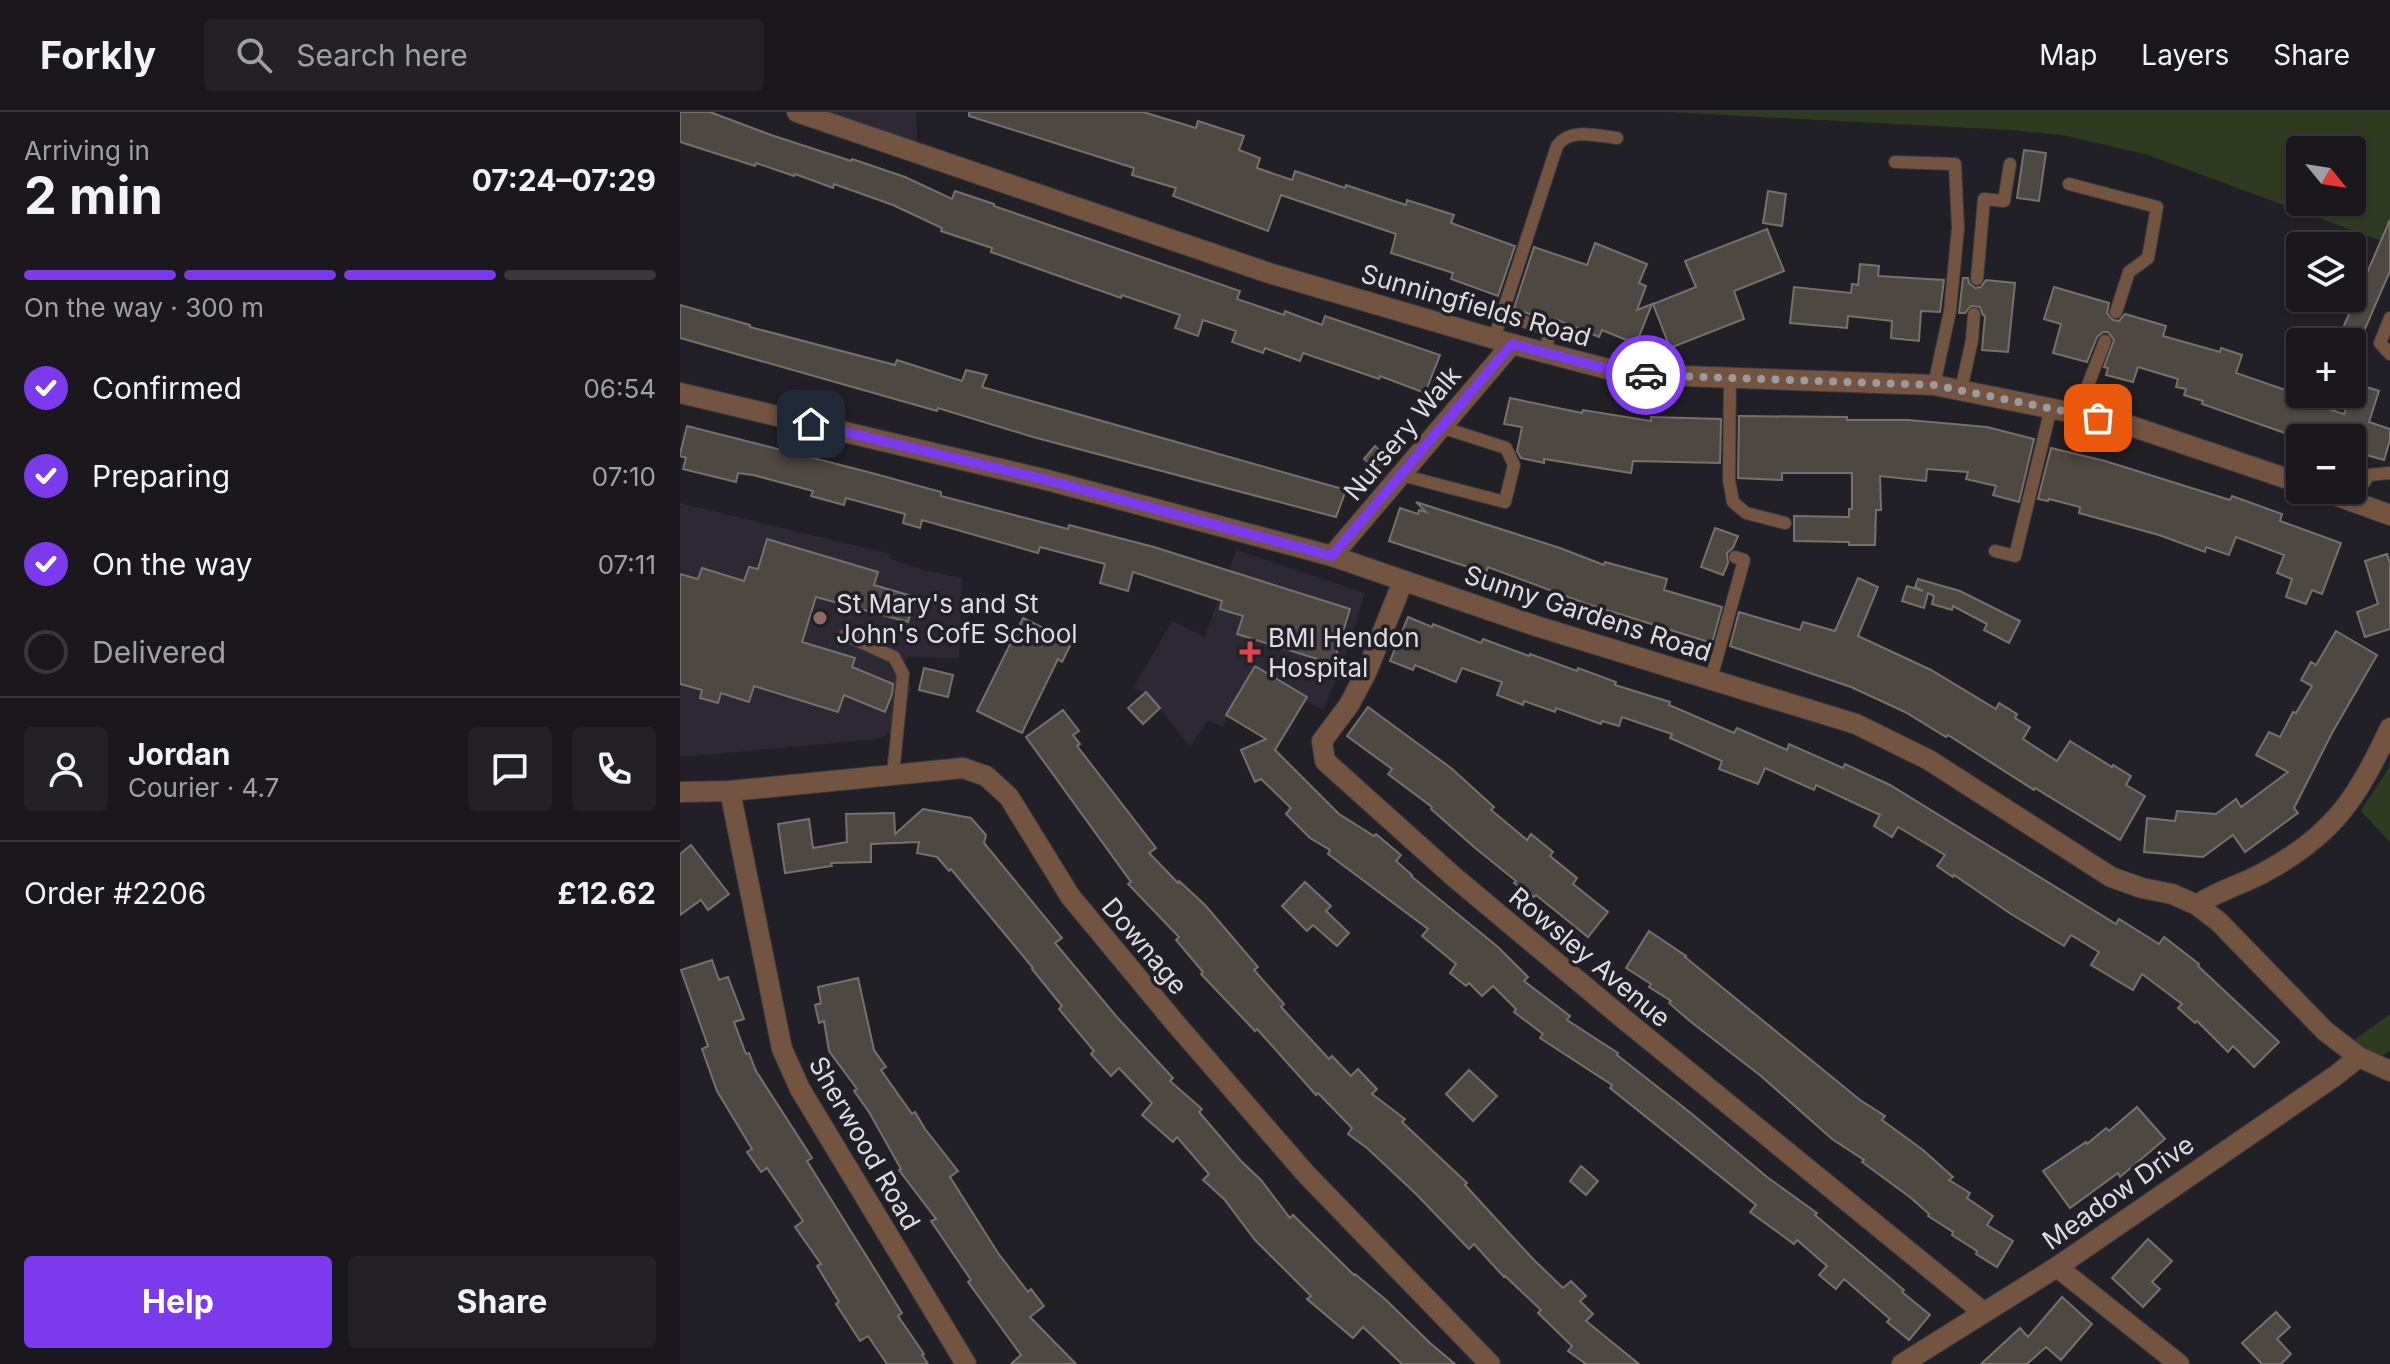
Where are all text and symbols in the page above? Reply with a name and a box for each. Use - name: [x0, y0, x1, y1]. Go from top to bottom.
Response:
- search box: [204, 19, 764, 91]
- text: Forkly: [40, 32, 156, 78]
- icon: search: [232, 33, 276, 77]
- text: Search here: [296, 37, 468, 73]
- text: Map: [2039, 38, 2097, 72]
- text: Layers: [2141, 38, 2229, 72]
- text: Share: [2273, 38, 2350, 72]
- text: Arriving in: [24, 135, 150, 166]
- north arrow: [2286, 136, 2366, 216]
- map controls: [2286, 136, 2366, 504]
- text: 07:24–07:29: [472, 162, 656, 198]
- text: 2 min: [24, 164, 163, 227]
- button: layers: [2286, 232, 2366, 312]
- street label: Sunningfields Road: [1358, 257, 1594, 353]
- text: On the way · 300 m: [24, 292, 264, 323]
- button: +: [2286, 328, 2366, 408]
- courier: [1606, 335, 1686, 415]
- icon: car: [1624, 353, 1668, 397]
- street label: Nursery Walk: [1337, 360, 1467, 506]
- icon: check: [24, 366, 68, 410]
- text: Confirmed: [92, 370, 242, 406]
- text: 06:54: [583, 373, 656, 404]
- pin: [2064, 384, 2132, 452]
- pin: [777, 390, 845, 458]
- icon: bag: [2076, 396, 2120, 440]
- icon: home: [789, 402, 833, 446]
- button: −: [2286, 424, 2366, 504]
- icon: check: [24, 454, 68, 498]
- text: Preparing: [92, 458, 230, 494]
- text: 07:10: [592, 461, 656, 492]
- icon: check: [24, 542, 68, 586]
- text: On the way: [92, 546, 252, 582]
- text: 07:11: [598, 549, 656, 580]
- street label: Sunny Gardens Road: [1461, 558, 1715, 668]
- place label: St Mary's and St John's CofE School: [836, 588, 1078, 649]
- marker: St Mary's and St John's CofE School: [811, 609, 829, 627]
- place label: BMI Hendon Hospital: [1268, 622, 1420, 683]
- text: Delivered: [92, 634, 226, 670]
- marker: BMI Hendon Hospital: [1239, 641, 1261, 663]
- button: person: [24, 727, 108, 811]
- button: chat: [468, 727, 552, 811]
- button: phone: [572, 727, 656, 811]
- text: Jordan: [128, 736, 230, 772]
- text: Courier · 4.7: [128, 772, 279, 803]
- text: Order #2206: [24, 875, 206, 911]
- text: £12.62: [557, 875, 656, 911]
- street label: Rowsley Avenue: [1503, 881, 1677, 1033]
- street label: Downage: [1096, 892, 1194, 1000]
- street label: Sherwood Road: [803, 1051, 927, 1235]
- street label: Meadow Drive: [2036, 1128, 2200, 1256]
- button: Help: [24, 1256, 332, 1348]
- button: Share: [348, 1256, 656, 1348]

